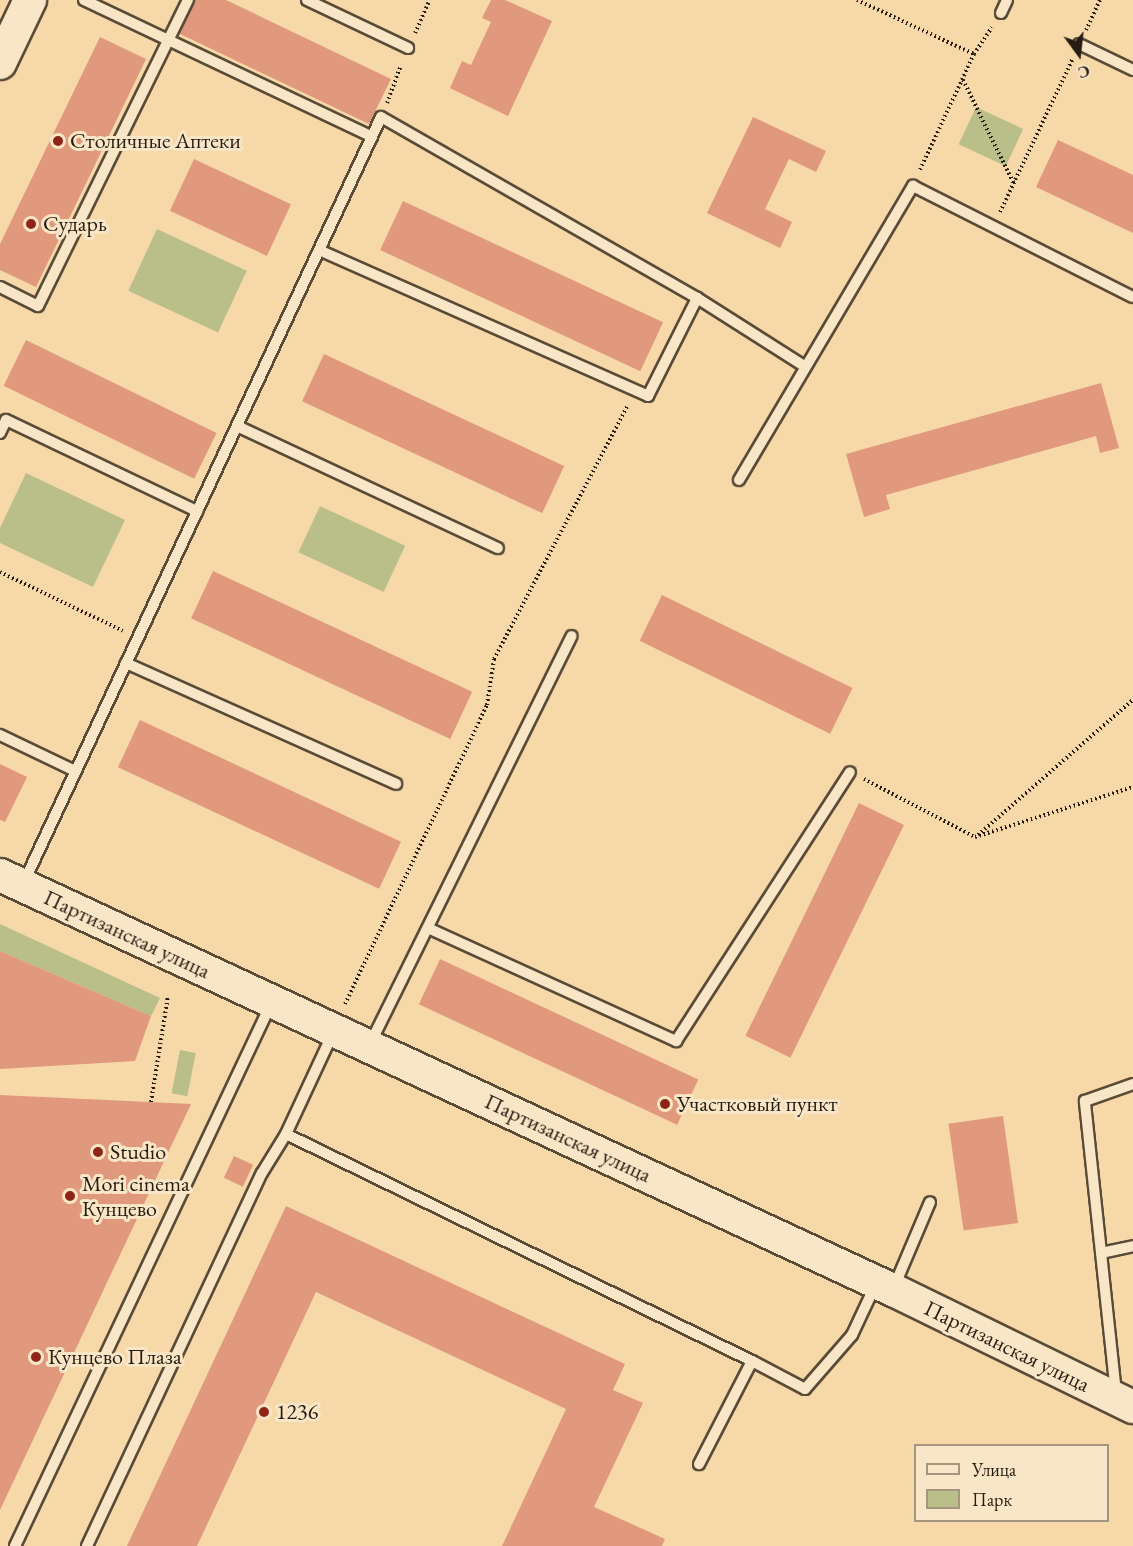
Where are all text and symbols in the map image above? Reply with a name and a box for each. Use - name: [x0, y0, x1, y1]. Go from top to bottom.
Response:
- north arrow: [1049, 24, 1109, 84]
- text: С: [1076, 60, 1092, 83]
- place label: Столичные Аптеки: [70, 128, 241, 154]
- marker: Столичные Аптеки: [51, 134, 65, 148]
- place label: Сударь: [43, 211, 107, 237]
- marker: Сударь: [24, 217, 38, 231]
- street label: Партизанская улица: [39, 884, 215, 984]
- street label: Партизанская улица: [480, 1088, 656, 1188]
- place label: Участковый пункт: [677, 1091, 838, 1117]
- marker: Участковый пункт: [658, 1097, 672, 1111]
- place label: Studio: [110, 1139, 166, 1165]
- marker: Studio: [91, 1145, 105, 1159]
- place label: Mori cinema Кунцево: [82, 1170, 190, 1222]
- marker: Mori cinema Кунцево: [63, 1189, 77, 1203]
- street label: Партизанская улица: [920, 1294, 1094, 1398]
- place label: Кунцево Плаза: [48, 1344, 182, 1370]
- marker: Кунцево Плаза: [29, 1350, 43, 1364]
- place label: 1236: [276, 1399, 318, 1425]
- marker: 1236: [257, 1405, 271, 1419]
- legend: [914, 1444, 1109, 1522]
- text: Улица: [972, 1458, 1016, 1481]
- text: Парк: [972, 1488, 1012, 1511]

